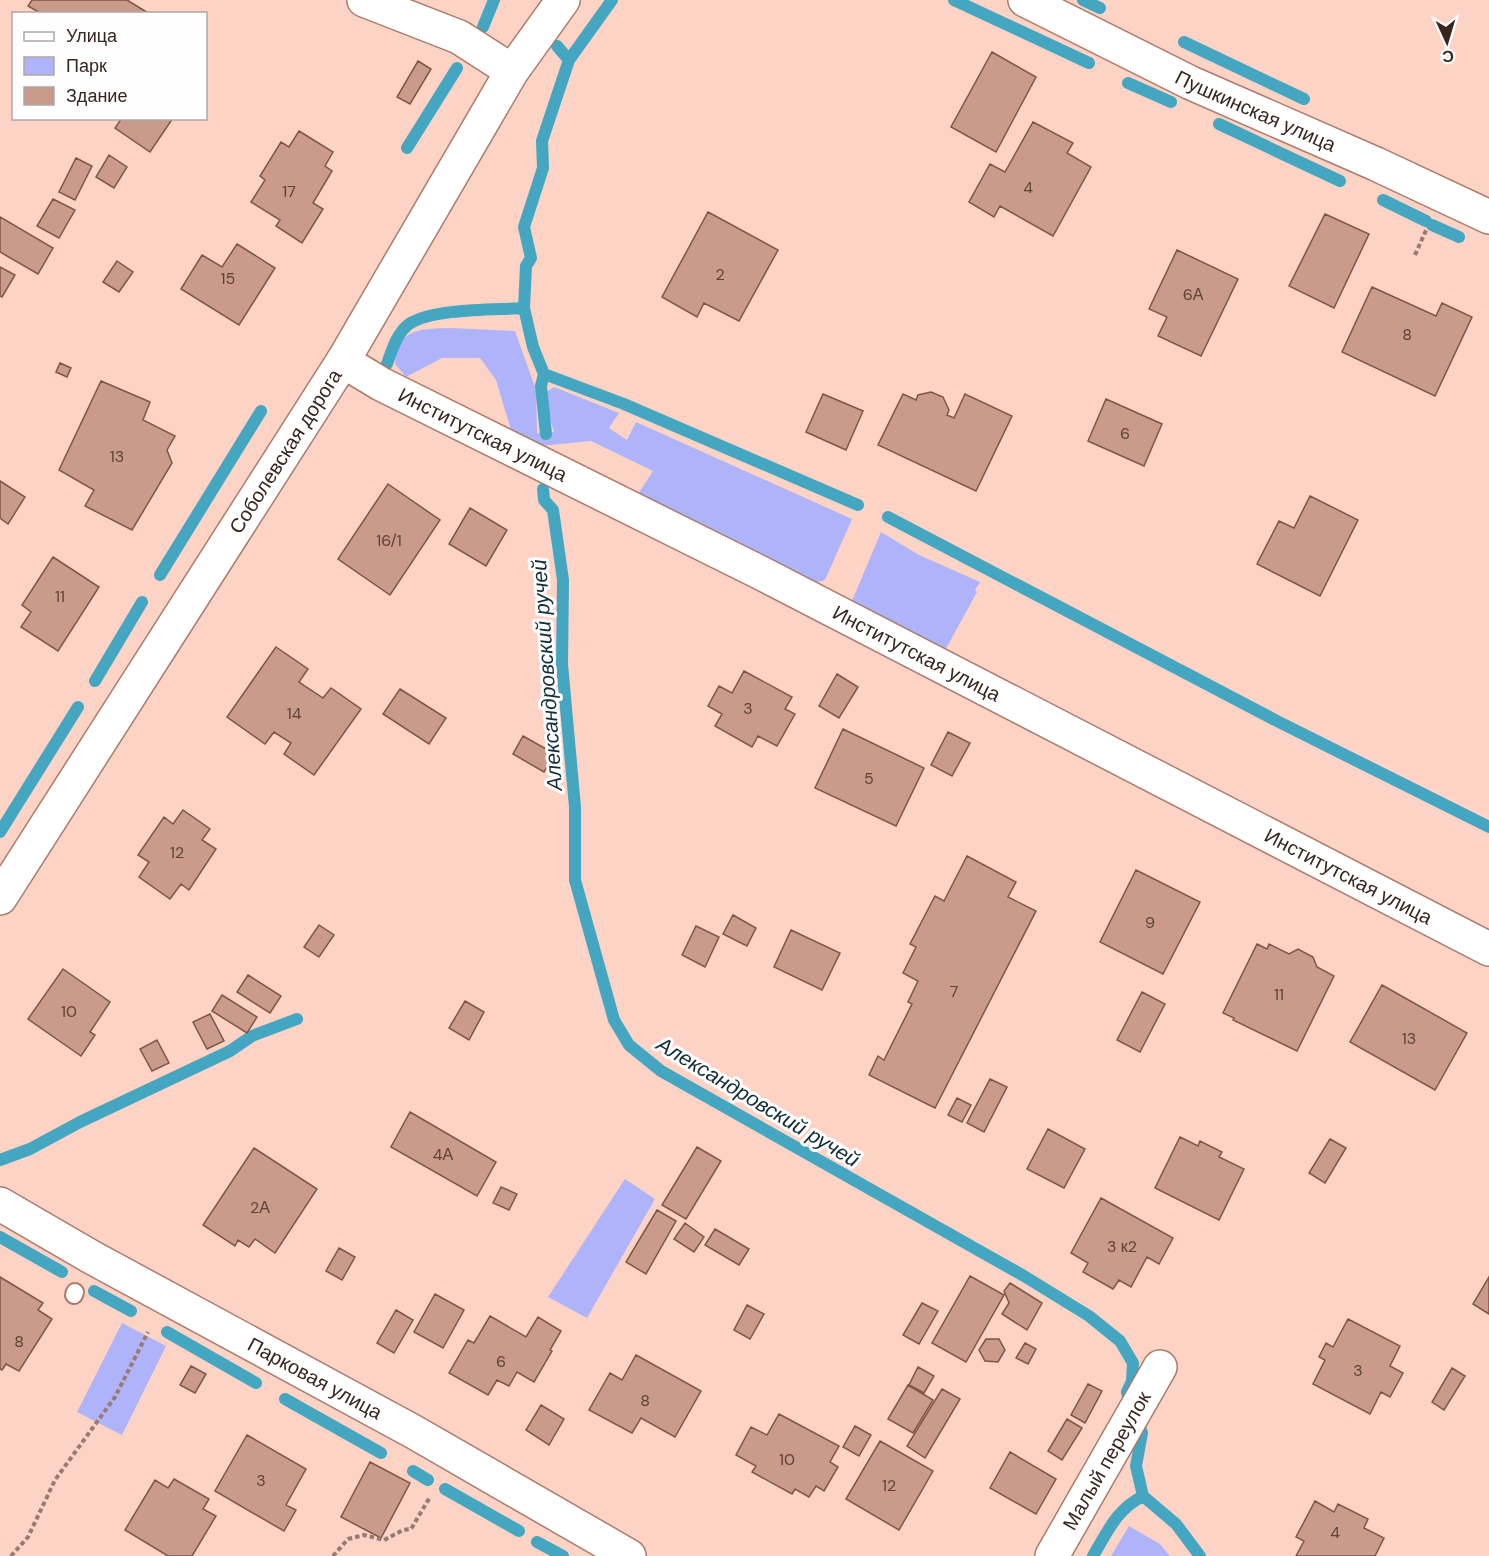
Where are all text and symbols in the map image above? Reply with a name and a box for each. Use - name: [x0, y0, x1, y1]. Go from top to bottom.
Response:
- legend: [12, 12, 207, 120]
- north arrow: [1417, 12, 1477, 72]
- text: Улица: [66, 24, 118, 48]
- text: С: [1441, 46, 1455, 67]
- text: Парк: [66, 54, 107, 78]
- street label: Пушкинская улица: [1171, 64, 1341, 158]
- text: Здание: [66, 84, 127, 108]
- house number: 4: [1023, 177, 1033, 198]
- house number: 17: [282, 181, 296, 202]
- house number: 2: [715, 264, 725, 285]
- house number: 15: [221, 268, 235, 289]
- house number: 6А: [1183, 284, 1204, 305]
- house number: 8: [1402, 324, 1412, 345]
- street label: Соболевская дорога: [223, 363, 348, 539]
- street label: Институтская улица: [394, 382, 572, 488]
- house number: 6: [1120, 423, 1130, 444]
- house number: 13: [110, 446, 124, 467]
- house number: 16/1: [376, 530, 402, 551]
- water label: Александровский ручей: [525, 558, 569, 794]
- house number: 11: [55, 586, 65, 607]
- street label: Институтская улица: [828, 599, 1006, 708]
- house number: 3: [743, 698, 753, 719]
- house number: 14: [287, 703, 302, 724]
- house number: 5: [864, 768, 874, 789]
- street label: Институтская улица: [1260, 822, 1438, 931]
- house number: 12: [170, 842, 184, 863]
- house number: 9: [1145, 912, 1155, 933]
- house number: 7: [950, 981, 958, 1002]
- house number: 11: [1274, 984, 1284, 1005]
- house number: 10: [61, 1001, 77, 1022]
- house number: 13: [1402, 1028, 1416, 1049]
- water label: Александровский ручей: [650, 1029, 865, 1174]
- house number: 4А: [433, 1144, 454, 1165]
- house number: 2А: [250, 1197, 270, 1218]
- house number: 3 к2: [1107, 1236, 1137, 1257]
- house number: 8: [14, 1331, 24, 1352]
- street label: Парковая улица: [243, 1331, 388, 1426]
- house number: 6: [496, 1351, 506, 1372]
- house number: 3: [1353, 1360, 1363, 1381]
- street label: Малый переулок: [1057, 1386, 1157, 1535]
- house number: 8: [640, 1390, 650, 1411]
- house number: 10: [779, 1449, 795, 1470]
- house number: 3: [256, 1470, 266, 1491]
- house number: 12: [882, 1475, 896, 1496]
- house number: 4: [1330, 1522, 1340, 1543]

